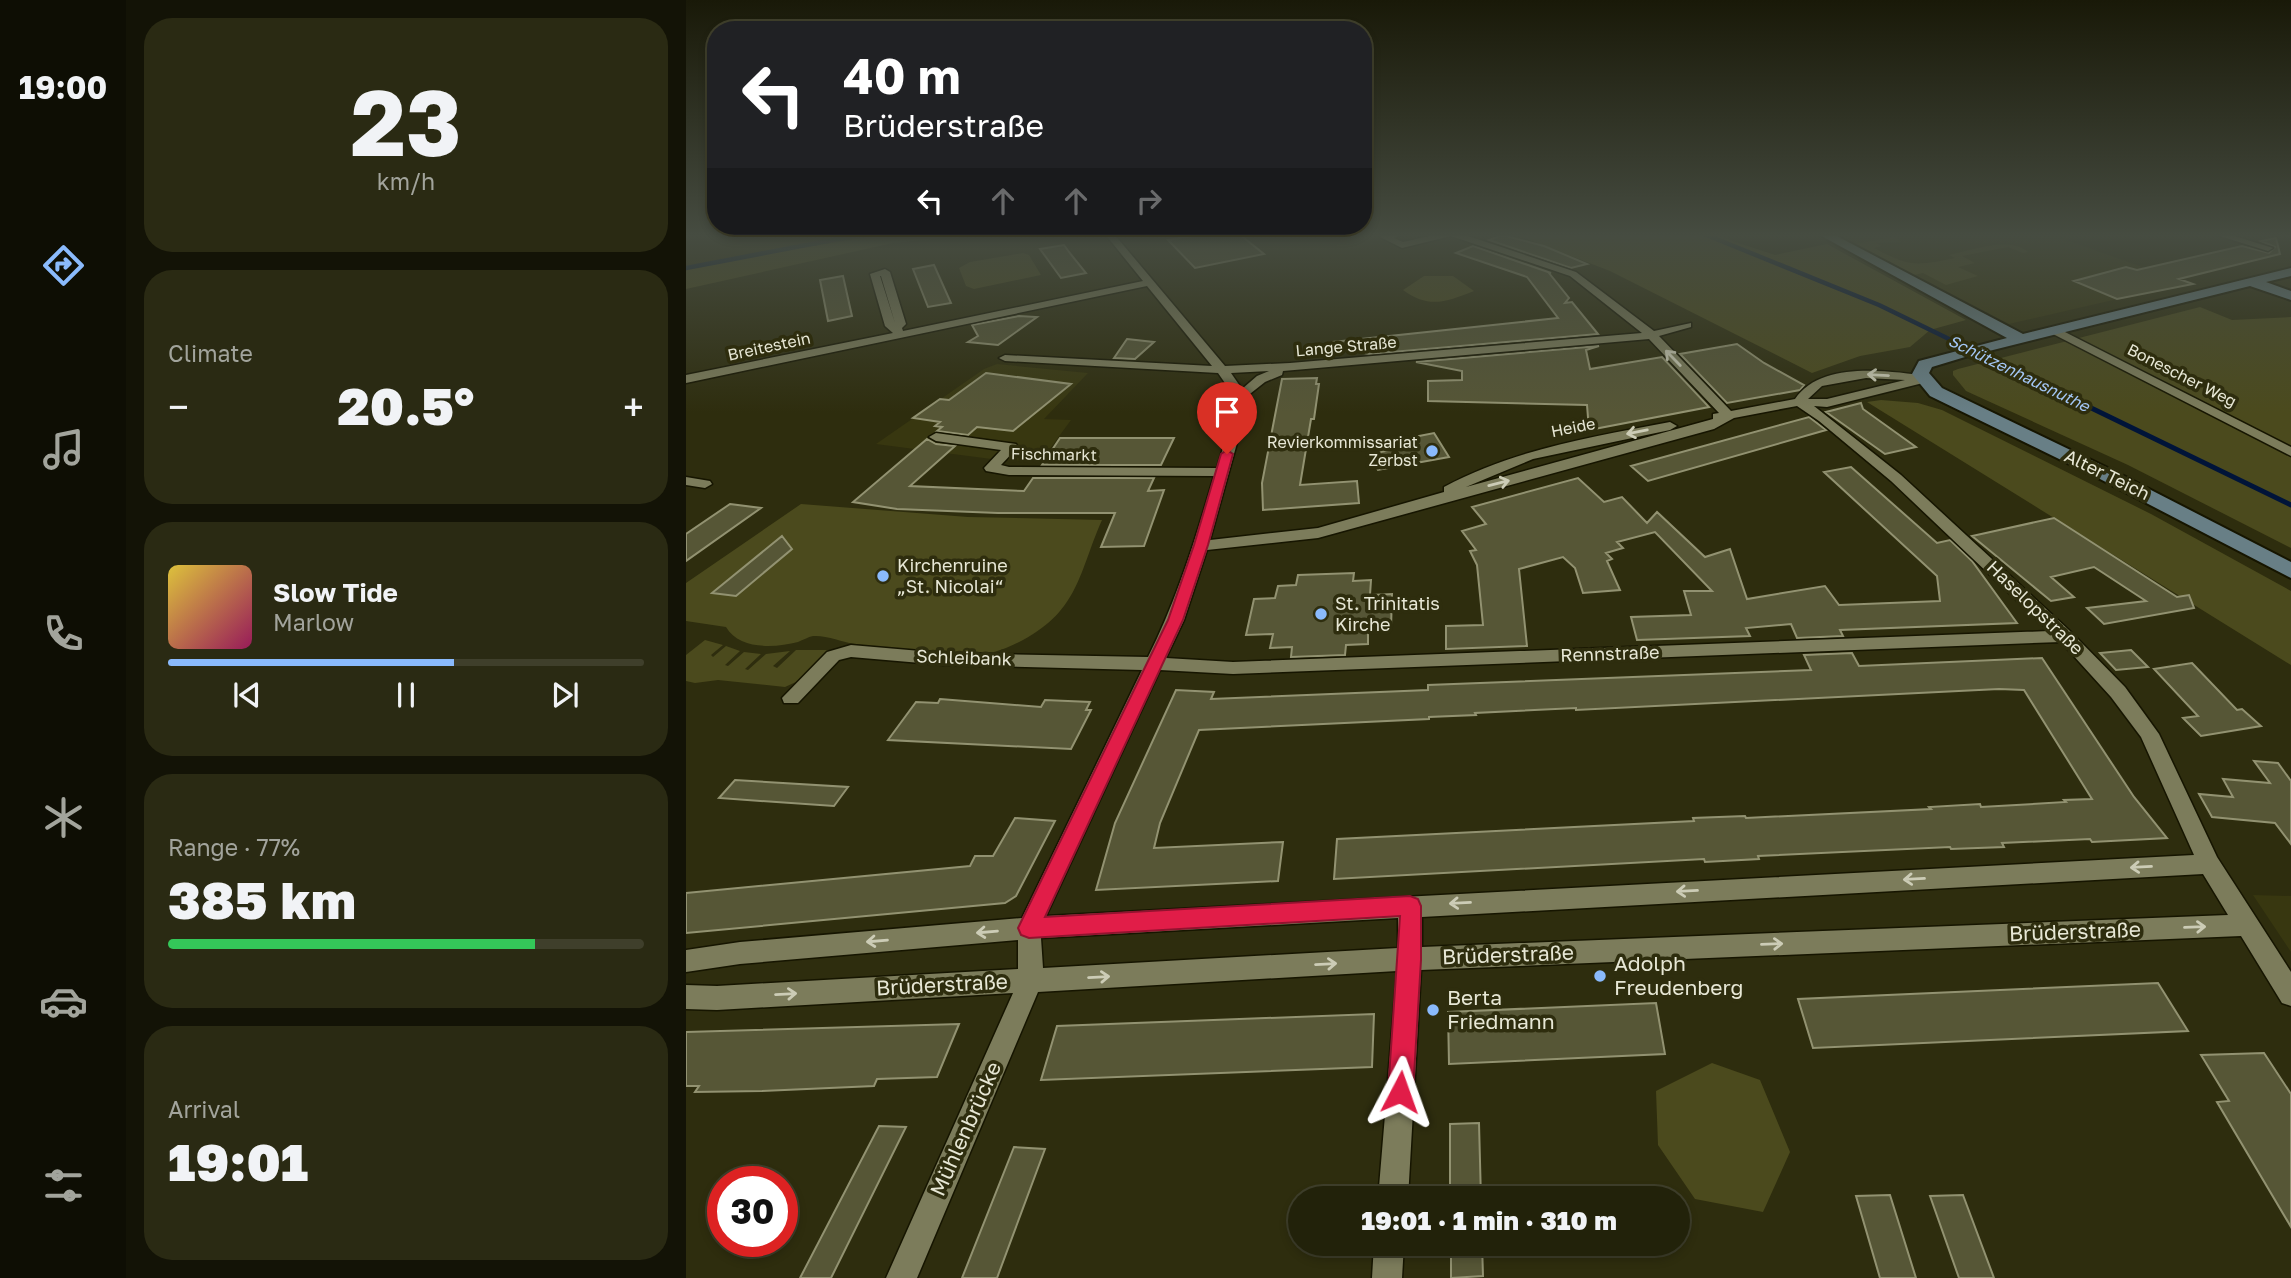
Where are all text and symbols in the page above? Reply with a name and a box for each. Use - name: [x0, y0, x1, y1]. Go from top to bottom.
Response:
- text: 40 m: [843, 46, 961, 105]
- icon: left: [728, 49, 819, 140]
- text: 23: [350, 67, 462, 176]
- text: 19:00: [19, 68, 107, 106]
- text: Brüderstraße: [843, 106, 1044, 144]
- text: km/h: [377, 167, 435, 195]
- icon: left: [911, 182, 949, 220]
- icon: ahead: [984, 182, 1022, 220]
- icon: ahead: [1057, 182, 1095, 220]
- icon: right: [1130, 182, 1168, 220]
- icon: directions: [39, 241, 88, 290]
- street label: Breitestein: [726, 327, 812, 365]
- water label: Schützenhausnuthe: [1945, 330, 2094, 417]
- street label: Lange Straße: [1295, 332, 1397, 360]
- text: Climate: [168, 339, 253, 367]
- street label: Bonescher Weg: [2124, 339, 2240, 411]
- one-way arrow: [1665, 350, 1682, 367]
- one-way arrow: [1867, 368, 1890, 381]
- text: 20.5°: [338, 374, 474, 436]
- pin: [1197, 382, 1257, 454]
- text: −: [168, 384, 189, 429]
- text: +: [623, 384, 644, 429]
- icon: arrive: [1208, 393, 1246, 431]
- street label: Heide: [1549, 413, 1597, 441]
- icon: music: [39, 425, 88, 474]
- one-way arrow: [1626, 426, 1649, 440]
- place label: Revierkommissariat Zerbst: [1267, 432, 1418, 470]
- street label: Fischmarkt: [1011, 443, 1097, 465]
- marker: Revierkommissariat Zerbst: [1424, 443, 1440, 459]
- street label: Alter Teich: [2061, 444, 2154, 504]
- one-way arrow: [1487, 476, 1509, 489]
- place label: Kirchenruine „St. Nicolai“: [897, 554, 1008, 597]
- street label: Haselopstraße: [1983, 556, 2089, 659]
- marker: Kirchenruine „St. Nicolai“: [875, 568, 891, 584]
- text: Slow Tide: [273, 577, 398, 608]
- place label: St. Trinitatis Kirche: [1335, 592, 1440, 635]
- marker: St. Trinitatis Kirche: [1313, 606, 1329, 622]
- text: Marlow: [273, 608, 354, 636]
- icon: phone: [39, 609, 88, 658]
- street label: Rennstraße: [1560, 640, 1660, 666]
- street label: Schleibank: [916, 644, 1012, 670]
- icon: previous: [228, 676, 266, 714]
- icon: pause: [387, 676, 425, 714]
- icon: next: [546, 676, 584, 714]
- icon: climate: [39, 793, 88, 842]
- text: Range · 77%: [168, 833, 300, 861]
- one-way arrow: [2130, 860, 2153, 873]
- text: 385 km: [168, 868, 356, 930]
- one-way arrow: [1903, 873, 1926, 886]
- one-way arrow: [1676, 885, 1699, 898]
- one-way arrow: [1449, 897, 1471, 910]
- street label: Brüderstraße: [2009, 916, 2141, 946]
- one-way arrow: [2183, 920, 2206, 933]
- one-way arrow: [976, 926, 999, 939]
- one-way arrow: [866, 935, 889, 948]
- one-way arrow: [1760, 938, 1783, 951]
- street label: Brüderstraße: [1442, 939, 1574, 969]
- place label: Adolph Freudenberg: [1614, 950, 1743, 1000]
- one-way arrow: [1314, 957, 1337, 970]
- street label: Brüderstraße: [875, 968, 1009, 1000]
- marker: Adolph Freudenberg: [1592, 968, 1608, 984]
- one-way arrow: [1087, 970, 1110, 983]
- icon: car: [39, 977, 88, 1026]
- place label: Berta Friedmann: [1447, 984, 1555, 1034]
- one-way arrow: [774, 987, 796, 1000]
- marker: Berta Friedmann: [1425, 1002, 1441, 1018]
- position arrow: [1363, 1055, 1437, 1129]
- street label: Mühlenbrücke: [924, 1057, 1006, 1200]
- text: Arrival: [168, 1095, 240, 1123]
- text: 19:01: [168, 1130, 308, 1192]
- icon: filters: [39, 1161, 88, 1210]
- speed limit sign: 30: [707, 1166, 798, 1257]
- text: 19:01 · 1 min · 310 m: [1361, 1205, 1617, 1236]

